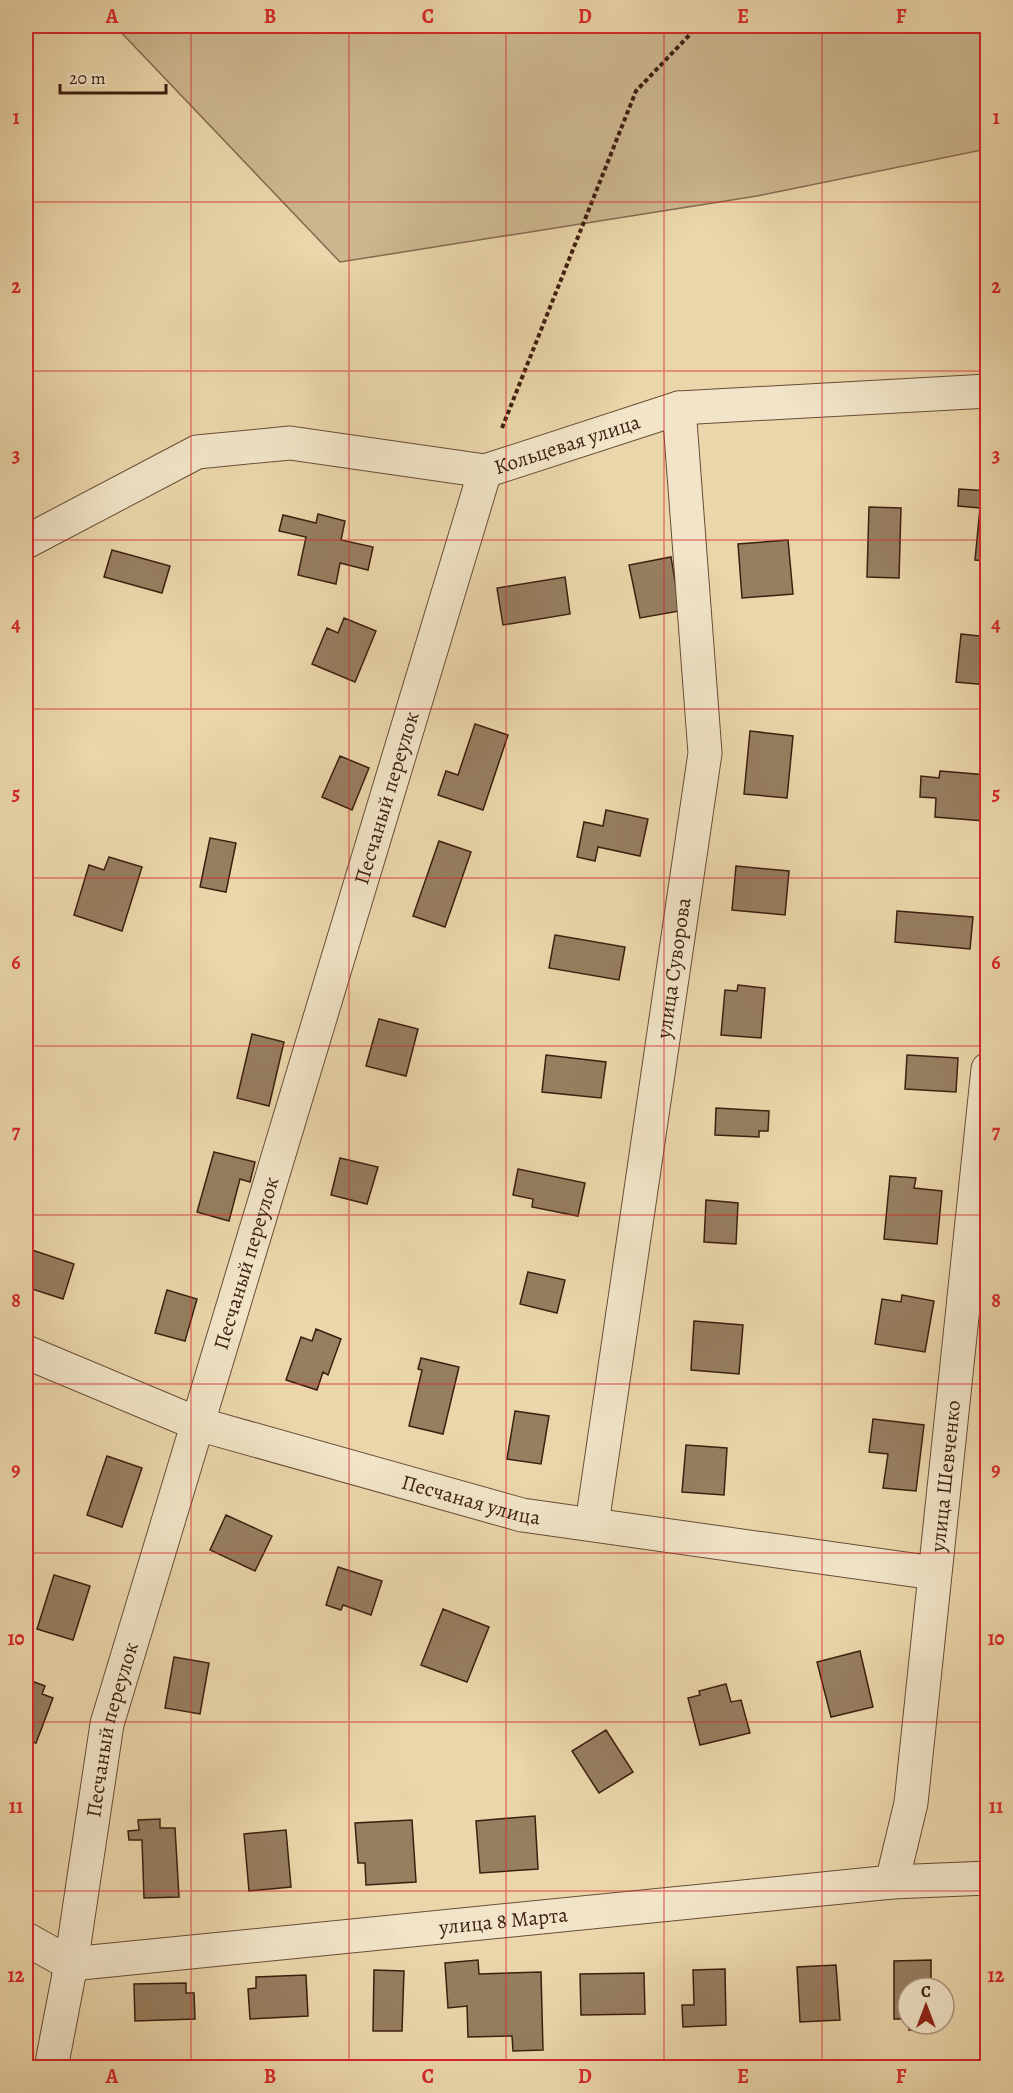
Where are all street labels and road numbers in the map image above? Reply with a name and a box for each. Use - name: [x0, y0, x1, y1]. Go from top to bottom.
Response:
- street label: Кольцевая улица: [491, 407, 644, 481]
- street label: Песчаный переулок: [347, 708, 426, 888]
- street label: улица Суворова: [649, 895, 698, 1041]
- street label: Песчаный переулок: [207, 1173, 285, 1353]
- street label: улица Шевченко: [923, 1399, 967, 1554]
- street label: Песчаная улица: [398, 1468, 542, 1531]
- street label: Песчаный переулок: [79, 1638, 145, 1819]
- street label: улица 8 Марта: [437, 1900, 570, 1941]

